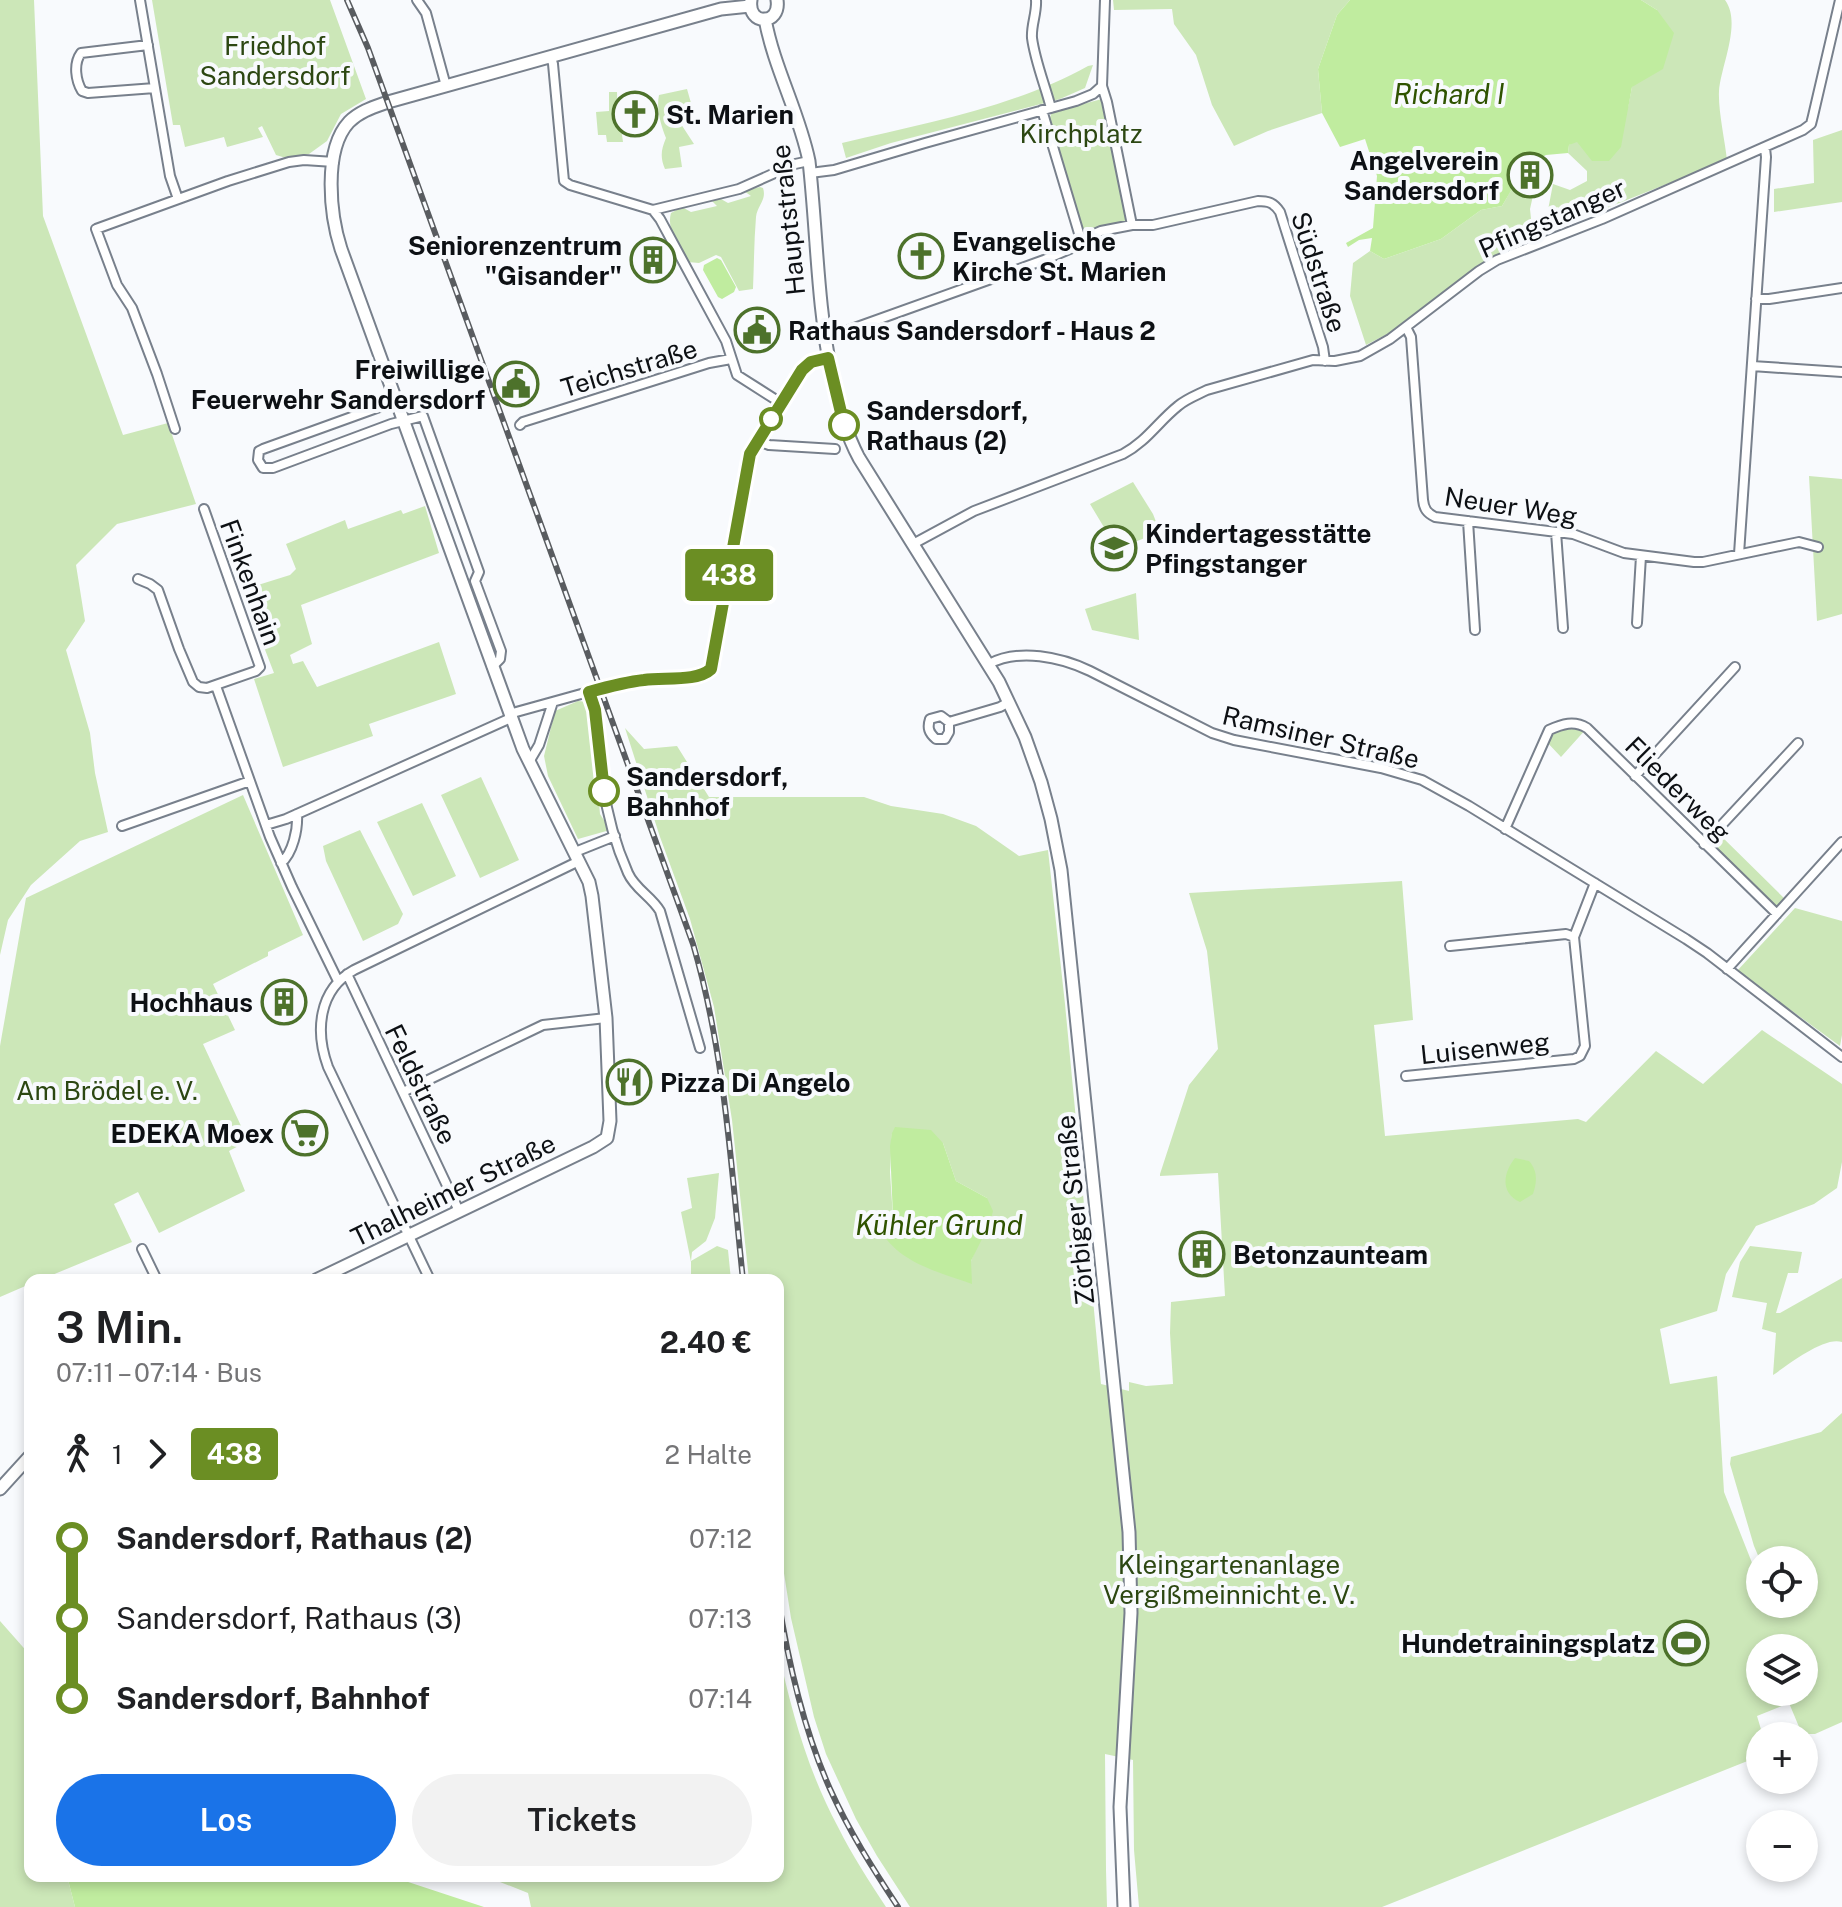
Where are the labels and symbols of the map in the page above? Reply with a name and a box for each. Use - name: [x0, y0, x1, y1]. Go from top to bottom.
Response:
- park label: Friedhof Sandersdorf: [199, 30, 351, 91]
- water label: Richard I: [1393, 77, 1505, 110]
- church icon: St. Marien: [611, 90, 659, 138]
- place label: St. Marien: [666, 99, 794, 130]
- park label: Kirchplatz: [1020, 118, 1142, 149]
- street label: Hauptstraße: [765, 143, 811, 297]
- place label: Angelverein Sandersdorf: [1344, 145, 1499, 206]
- building icon: Angelverein Sandersdorf: [1506, 151, 1554, 199]
- street label: Pfingstanger: [1474, 172, 1630, 264]
- street label: Südstraße: [1285, 208, 1353, 336]
- place label: Evangelische Kirche St. Marien: [952, 226, 1167, 287]
- place label: Seniorenzentrum "Gisander": [408, 230, 622, 291]
- church icon: Evangelische Kirche St. Marien: [897, 232, 945, 280]
- building icon: Seniorenzentrum "Gisander": [629, 236, 677, 284]
- public building icon: Rathaus Sandersdorf - Haus 2: [733, 306, 781, 354]
- place label: Rathaus Sandersdorf - Haus 2: [788, 315, 1156, 346]
- street label: Teichstraße: [557, 333, 701, 403]
- place label: Freiwillige Feuerwehr Sandersdorf: [191, 354, 485, 415]
- public building icon: Freiwillige Feuerwehr Sandersdorf: [492, 360, 540, 408]
- place label: Sandersdorf, Rathaus (2): [866, 395, 1028, 456]
- unlabelled marker: [760, 408, 782, 430]
- marker: Sandersdorf, Rathaus (2): [829, 410, 859, 440]
- street label: Neuer Weg: [1442, 480, 1580, 532]
- street label: Finkenhain: [214, 515, 288, 649]
- place label: Kindertagesstätte Pfingstanger: [1145, 518, 1372, 579]
- school or university icon: Kindertagesstätte Pfingstanger: [1090, 524, 1138, 572]
- line badge: 438: [683, 549, 775, 601]
- street label: Ramsiner Straße: [1219, 699, 1423, 775]
- street label: Fliederweg: [1619, 730, 1737, 848]
- place label: Sandersdorf, Bahnhof: [626, 761, 788, 822]
- marker: Sandersdorf, Bahnhof: [589, 776, 619, 806]
- building icon: Hochhaus: [260, 978, 308, 1026]
- place label: Hochhaus: [130, 987, 253, 1018]
- street label: Feldstraße: [379, 1019, 463, 1149]
- street label: Luisenweg: [1419, 1026, 1551, 1070]
- restaurant icon: Pizza Di Angelo: [605, 1058, 653, 1106]
- place label: Pizza Di Angelo: [660, 1067, 851, 1098]
- park label: Am Brödel e. V.: [16, 1075, 198, 1106]
- supermarket icon: EDEKA Moex: [281, 1109, 329, 1157]
- street label: Zörbiger Straße: [1050, 1113, 1100, 1307]
- place label: EDEKA Moex: [111, 1118, 274, 1149]
- street label: Thalheimer Straße: [346, 1127, 560, 1253]
- water label: Kühler Grund: [855, 1208, 1023, 1241]
- building icon: Betonzaunteam: [1178, 1230, 1226, 1278]
- place label: Betonzaunteam: [1233, 1239, 1428, 1270]
- park label: Kleingartenanlage Vergißmeinnicht e. V.: [1103, 1549, 1355, 1610]
- sports icon: Hundetrainingsplatz: [1662, 1619, 1710, 1667]
- place label: Hundetrainingsplatz: [1401, 1628, 1655, 1659]

